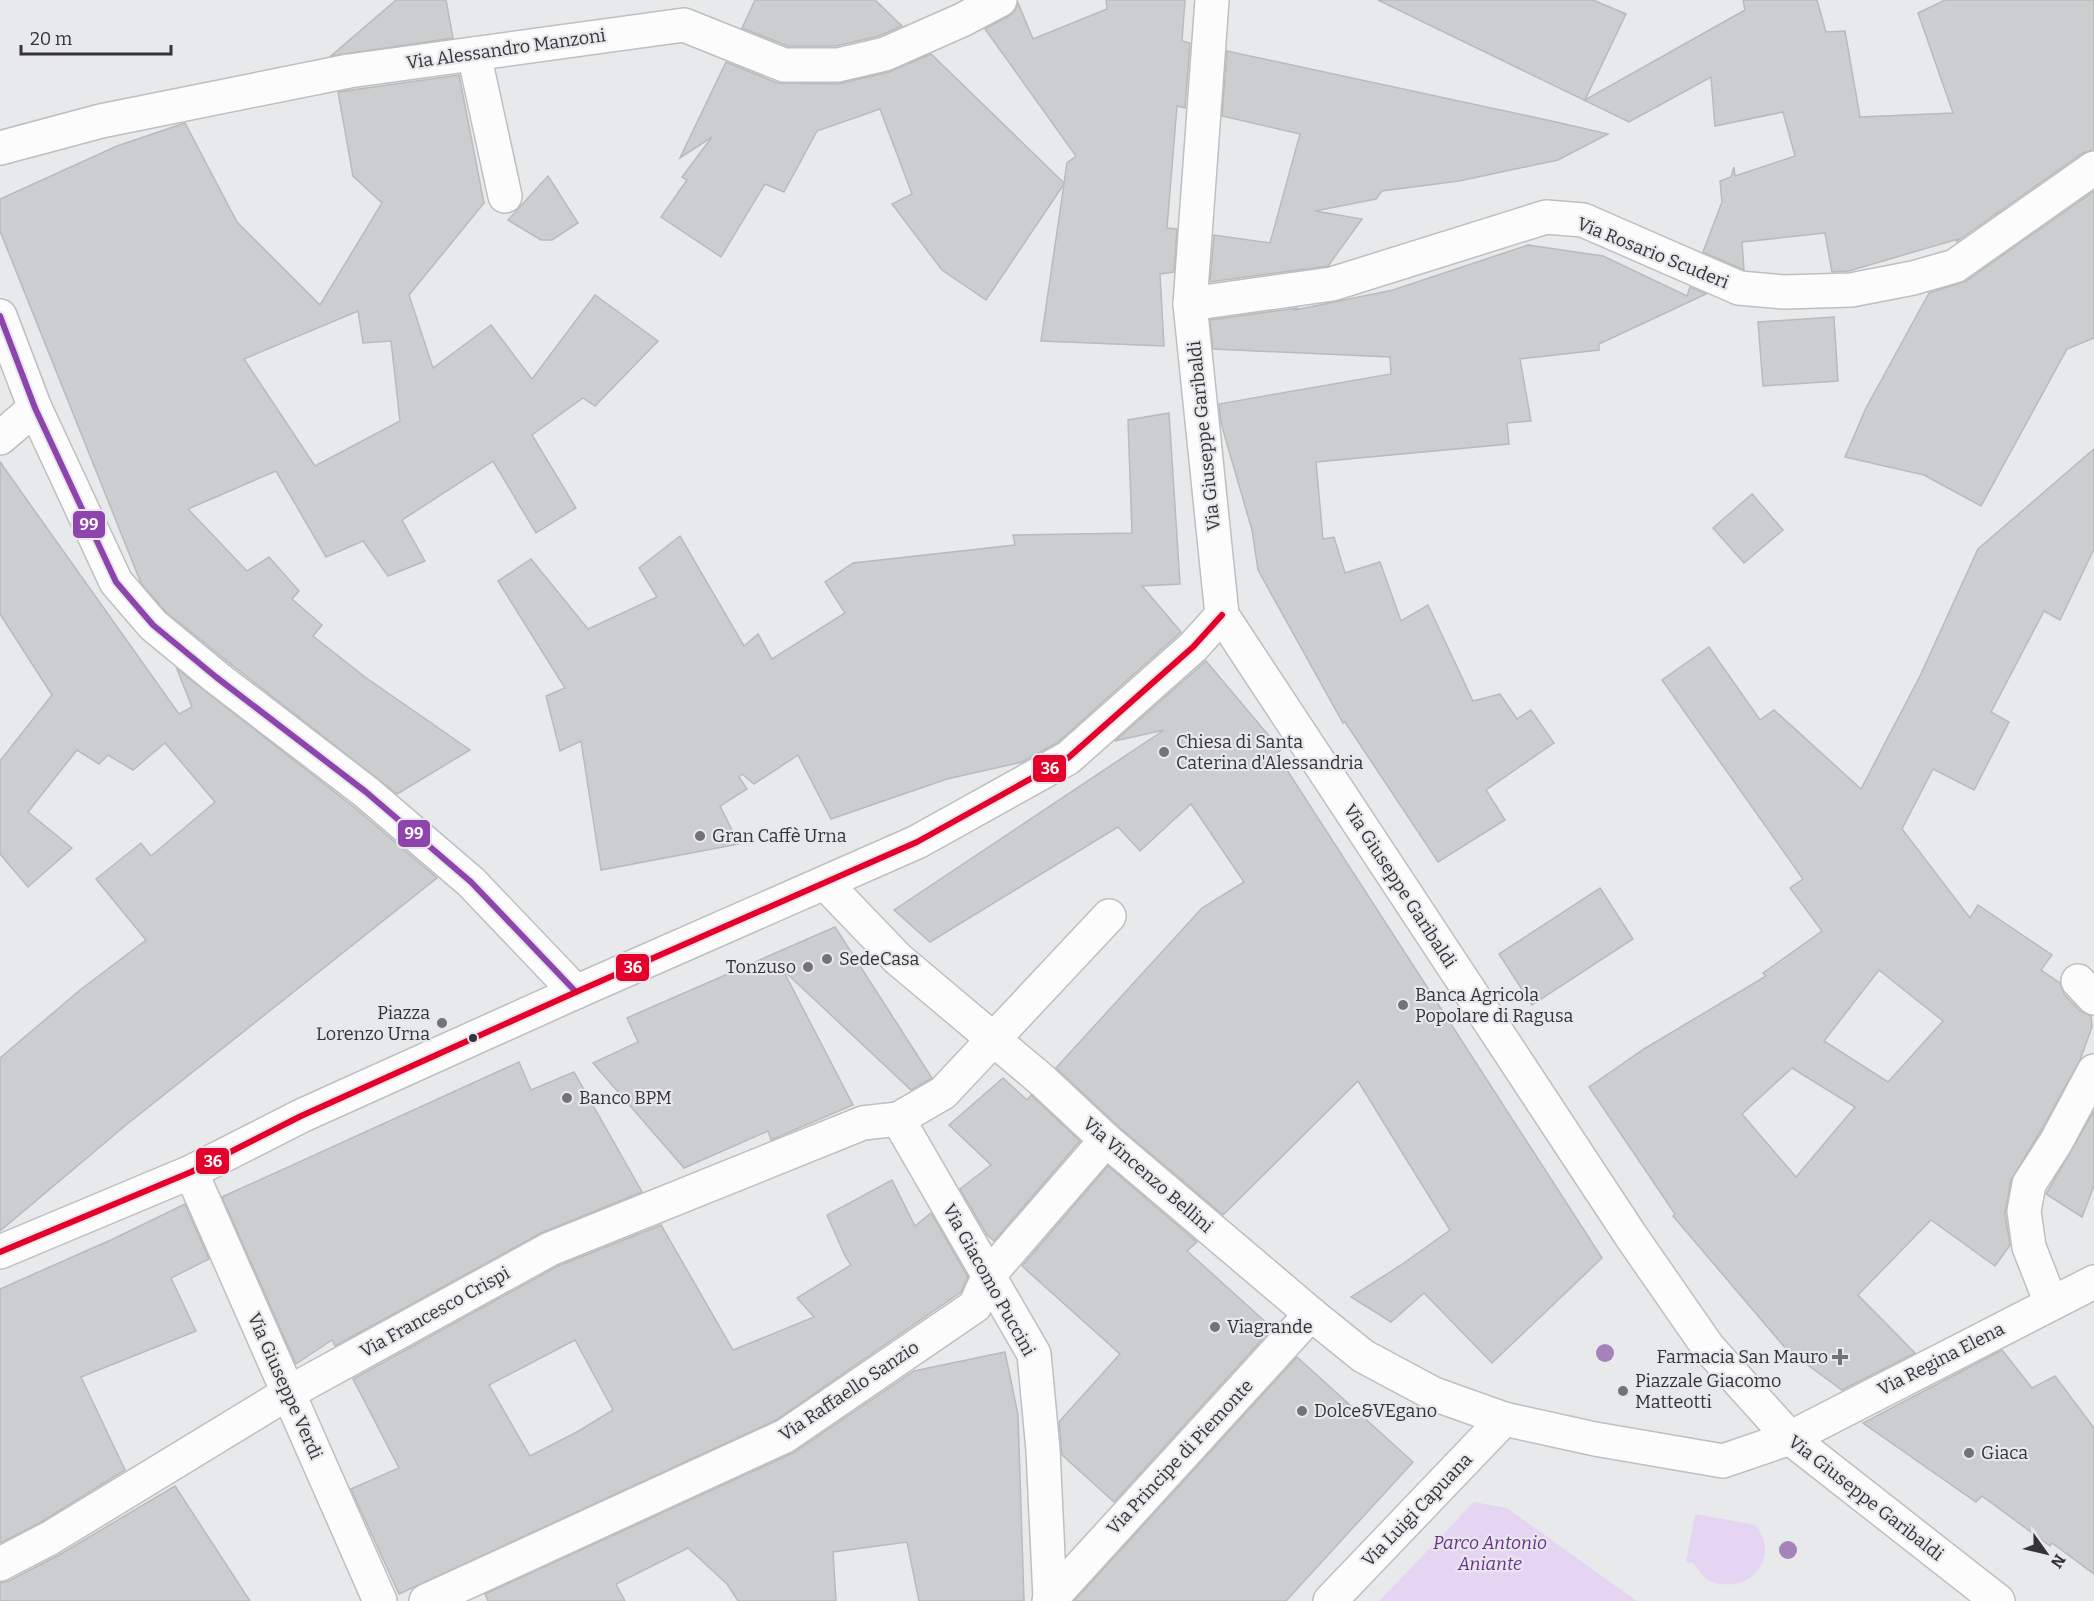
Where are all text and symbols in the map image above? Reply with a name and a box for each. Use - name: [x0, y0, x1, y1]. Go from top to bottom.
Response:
- scale bar: [21, 18, 171, 56]
- street label: Via Alessandro Manzoni: [405, 24, 607, 74]
- text: 20 m: [30, 28, 72, 50]
- street label: Via Rosario Scuderi: [1574, 212, 1732, 294]
- street label: Via Giuseppe Garibaldi: [1183, 340, 1225, 532]
- line badge: 99: [72, 510, 106, 539]
- text: 99: [80, 515, 98, 534]
- place label: Chiesa di Santa Caterina d'Alessandria: [1176, 731, 1363, 774]
- marker: Chiesa di Santa Caterina d'Alessandria: [1157, 745, 1171, 759]
- line badge: 36: [1032, 754, 1067, 783]
- text: 36: [1041, 759, 1060, 778]
- street label: Via Giuseppe Garibaldi: [1339, 800, 1461, 972]
- line badge: 99: [397, 819, 431, 848]
- text: 99: [405, 824, 423, 843]
- place label: Gran Caffè Urna: [712, 825, 847, 847]
- marker: Gran Caffè Urna: [693, 829, 707, 843]
- place label: SedeCasa: [839, 948, 920, 970]
- marker: SedeCasa: [820, 952, 834, 966]
- line badge: 36: [615, 953, 650, 982]
- place label: Tonzuso: [726, 956, 796, 978]
- text: 36: [624, 958, 643, 977]
- marker: Tonzuso: [801, 960, 815, 974]
- place label: Banca Agricola Popolare di Ragusa: [1415, 984, 1573, 1027]
- marker: Banca Agricola Popolare di Ragusa: [1396, 998, 1410, 1012]
- place label: Piazza Lorenzo Urna: [316, 1002, 430, 1045]
- marker: Piazza Lorenzo Urna: [435, 1016, 449, 1030]
- unlabelled marker: [467, 1032, 479, 1044]
- place label: Banco BPM: [579, 1087, 672, 1109]
- marker: Banco BPM: [560, 1091, 574, 1105]
- street label: Via Vincenzo Bellini: [1078, 1113, 1218, 1237]
- line badge: 36: [195, 1147, 230, 1175]
- text: 36: [204, 1152, 223, 1171]
- street label: Via Giacomo Puccini: [938, 1200, 1040, 1360]
- street label: Via Francesco Crispi: [356, 1262, 514, 1362]
- street label: Via Giuseppe Verdi: [243, 1309, 327, 1463]
- place label: Viagrande: [1227, 1316, 1313, 1338]
- street label: Via Regina Elena: [1874, 1318, 2008, 1400]
- marker: Viagrande: [1208, 1320, 1222, 1334]
- street label: Via Raffaello Sanzio: [775, 1336, 923, 1446]
- place label: Farmacia San Mauro: [1656, 1346, 1828, 1368]
- marker: Farmacia San Mauro: [1833, 1350, 1847, 1364]
- place label: Piazzale Giacomo Matteotti: [1635, 1370, 1781, 1413]
- street label: Via Principe di Piemonte: [1102, 1375, 1258, 1539]
- marker: Piazzale Giacomo Matteotti: [1616, 1384, 1630, 1398]
- place label: Dolce&VEgano: [1314, 1400, 1437, 1422]
- marker: Dolce&VEgano: [1295, 1404, 1309, 1418]
- street label: Via Giuseppe Garibaldi: [1784, 1431, 1948, 1565]
- place label: Giaca: [1981, 1442, 2028, 1464]
- marker: Giaca: [1962, 1446, 1976, 1460]
- street label: Via Luigi Capuana: [1357, 1449, 1477, 1571]
- north arrow: [2016, 1523, 2076, 1583]
- park label: Parco Antonio Aniante: [1433, 1532, 1547, 1575]
- text: N: [2047, 1551, 2069, 1572]

